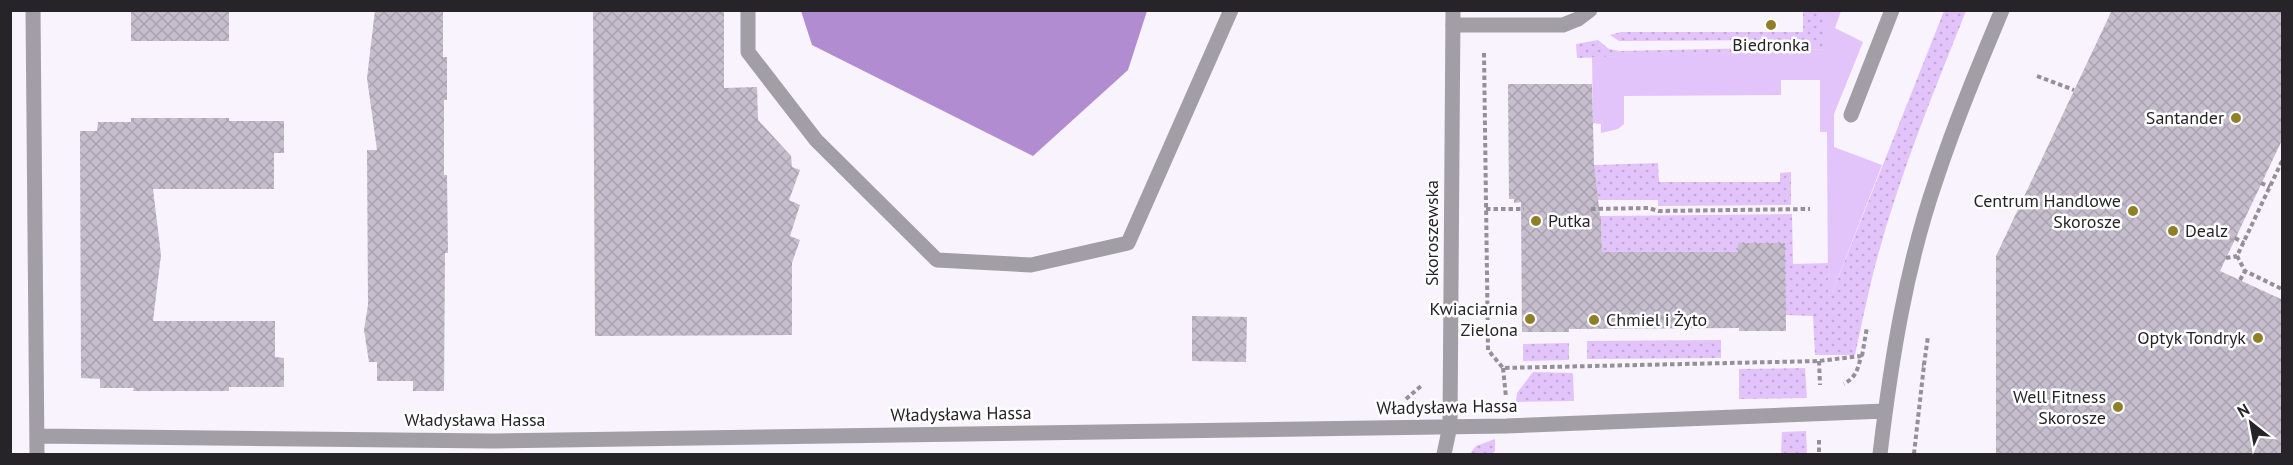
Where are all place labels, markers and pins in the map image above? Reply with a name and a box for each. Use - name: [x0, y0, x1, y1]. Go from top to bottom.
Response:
- marker: Biedronka: [1764, 18, 1778, 32]
- place label: Biedronka: [1732, 33, 1810, 56]
- place label: Santander: [2146, 106, 2224, 129]
- marker: Santander: [2229, 111, 2243, 125]
- place label: Centrum Handlowe Skorosze: [1974, 189, 2121, 233]
- marker: Centrum Handlowe Skorosze: [2126, 204, 2140, 218]
- place label: Putka: [1548, 209, 1591, 232]
- marker: Putka: [1529, 214, 1543, 228]
- place label: Dealz: [2185, 219, 2228, 242]
- marker: Dealz: [2166, 224, 2180, 238]
- place label: Kwiaciarnia Zielona: [1429, 297, 1518, 341]
- place label: Chmiel i Żyto: [1606, 308, 1707, 331]
- marker: Kwiaciarnia Zielona: [1523, 312, 1537, 326]
- marker: Chmiel i Żyto: [1587, 313, 1601, 327]
- place label: Optyk Tondryk: [2137, 326, 2246, 349]
- marker: Optyk Tondryk: [2251, 331, 2265, 345]
- place label: Well Fitness Skorosze: [2013, 385, 2106, 429]
- marker: Well Fitness Skorosze: [2111, 400, 2125, 414]

